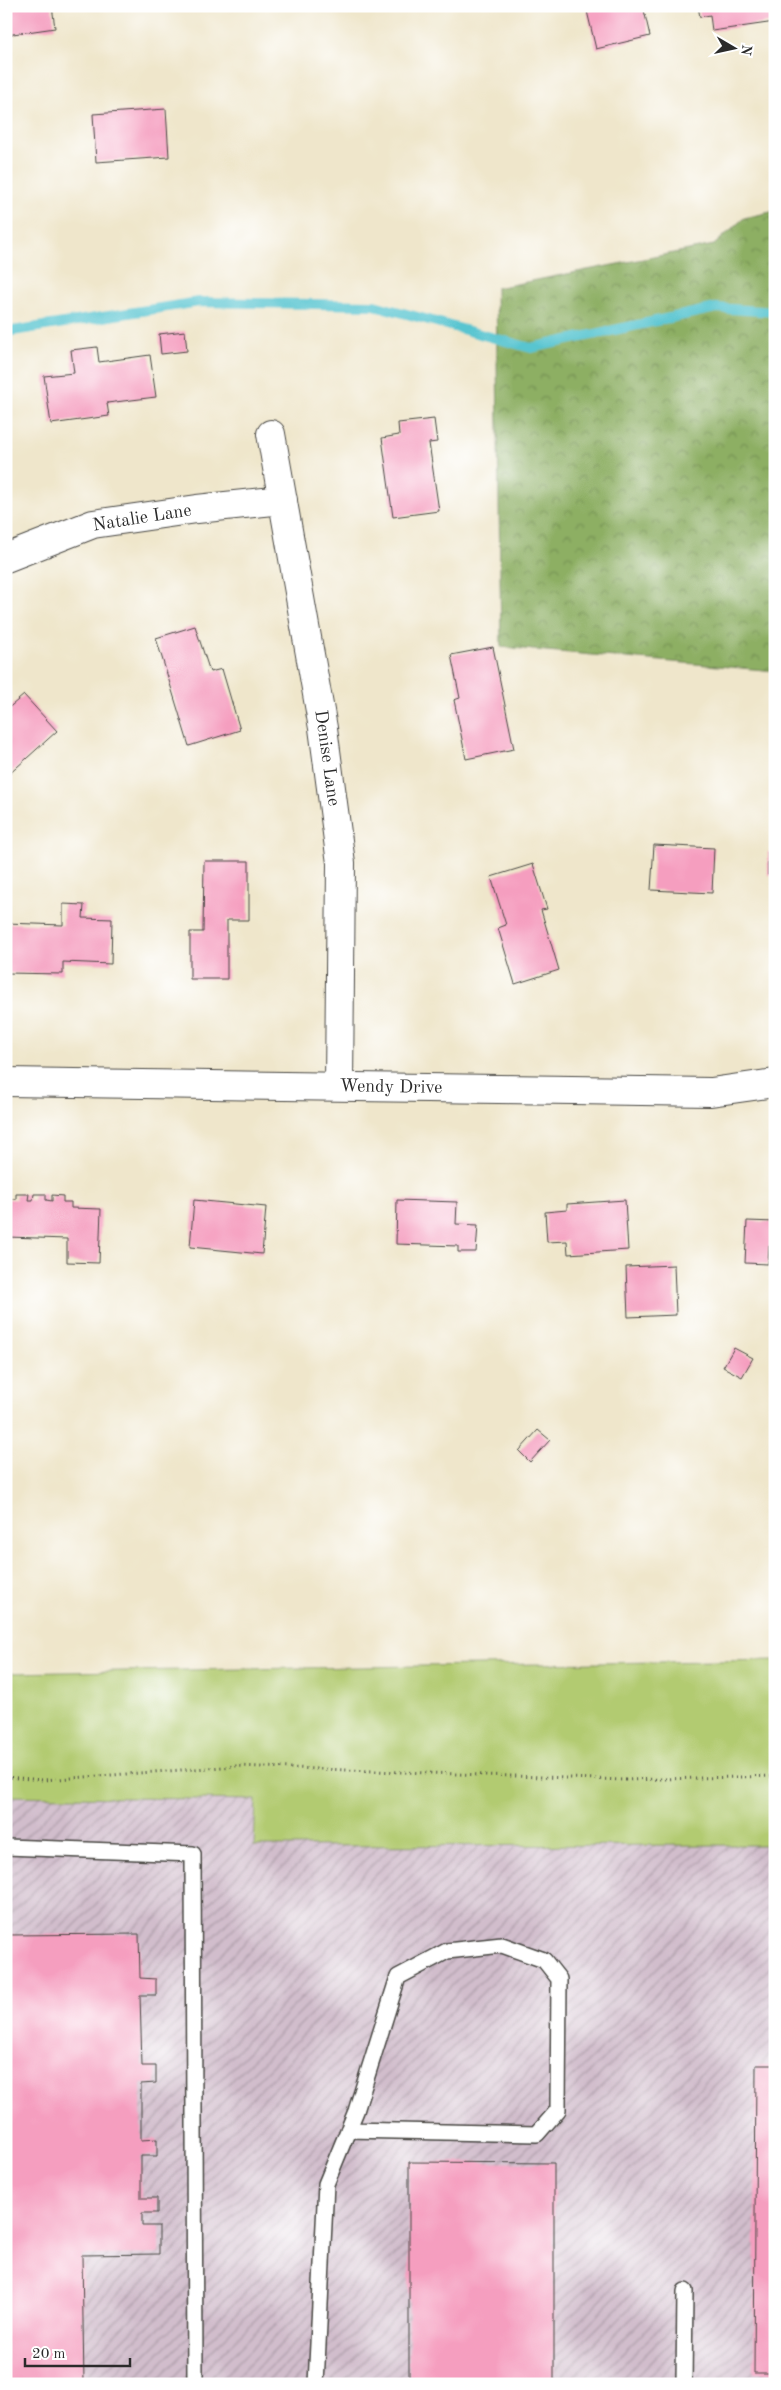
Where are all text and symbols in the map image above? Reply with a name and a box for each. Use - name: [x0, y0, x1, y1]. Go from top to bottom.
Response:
- north arrow: [708, 22, 758, 72]
- text: N: [738, 43, 754, 57]
- street label: Natalie Lane: [91, 501, 193, 535]
- street label: Denise Lane: [311, 709, 343, 807]
- street label: Wendy Drive: [339, 1077, 443, 1097]
- scale bar: [25, 2335, 130, 2367]
- text: 20 m: [32, 2347, 66, 2362]

